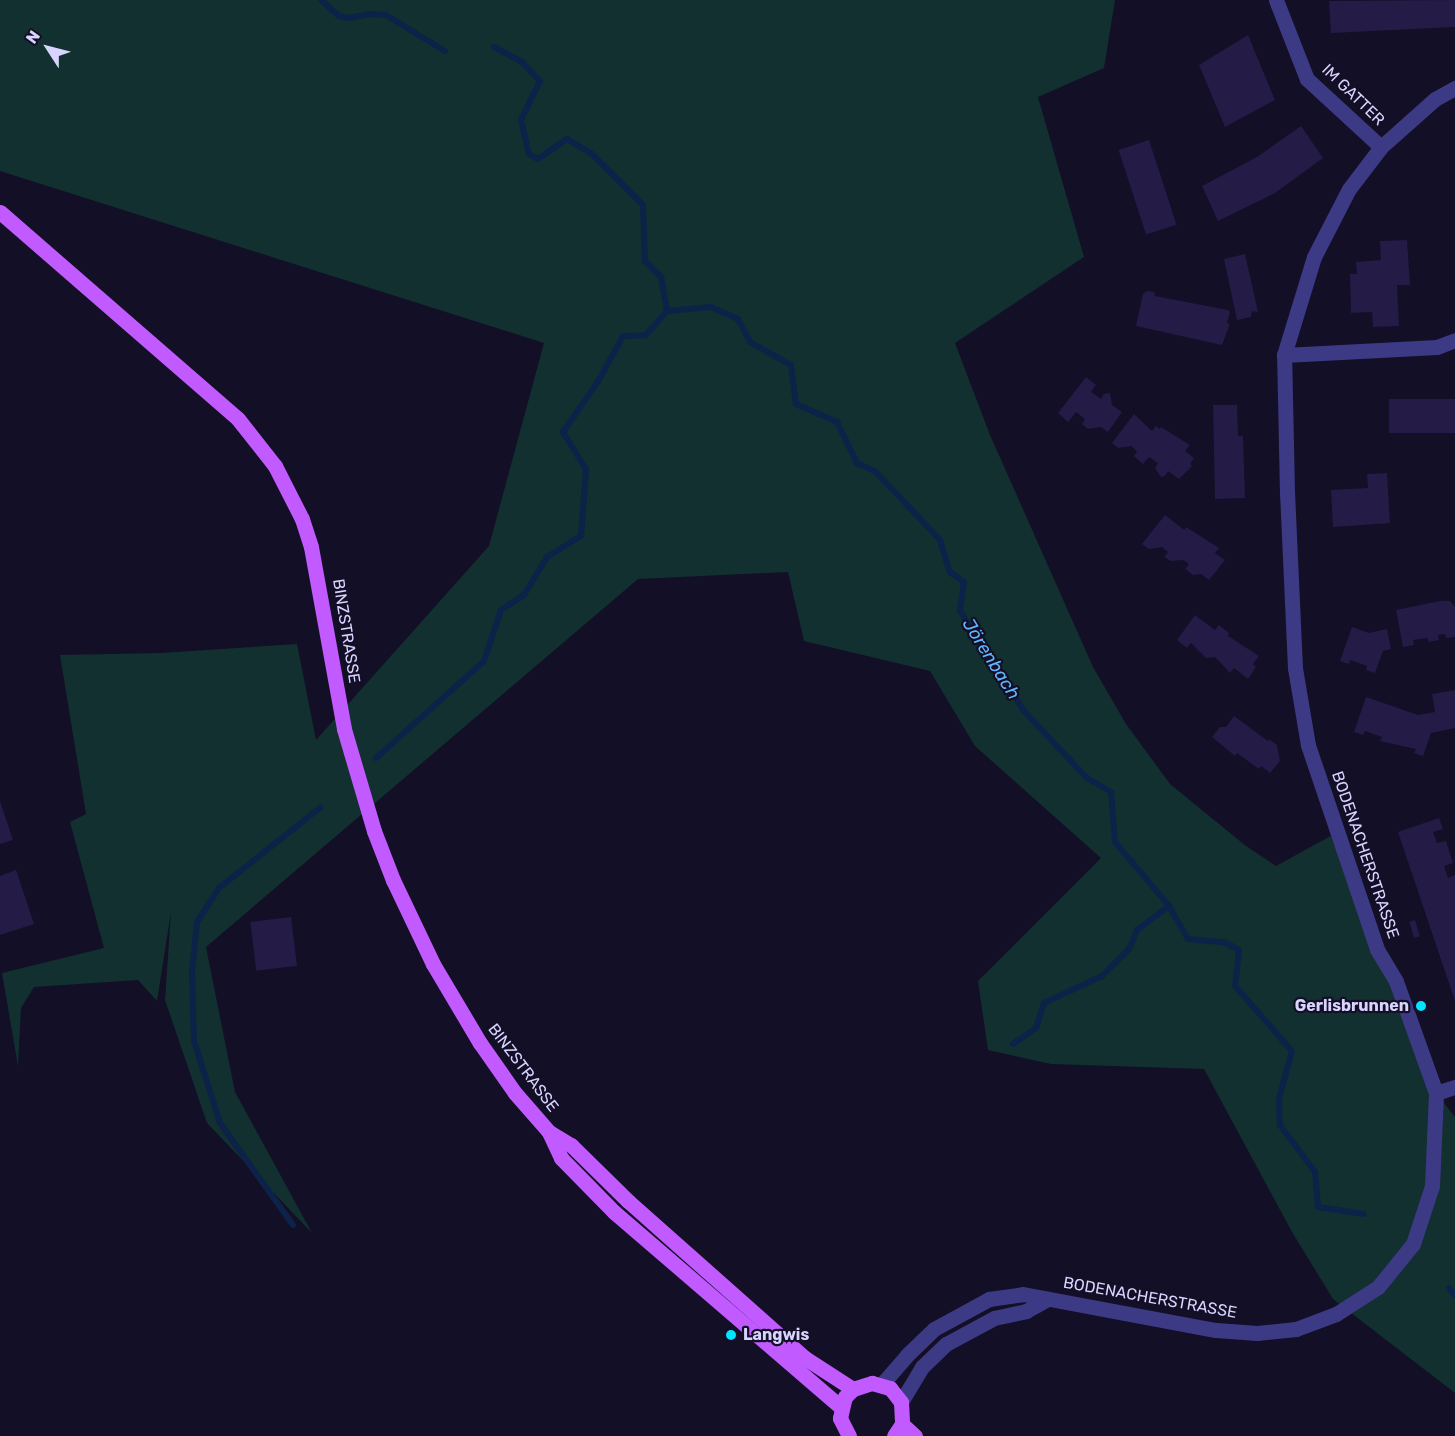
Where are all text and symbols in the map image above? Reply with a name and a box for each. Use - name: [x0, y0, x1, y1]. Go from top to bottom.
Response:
- north arrow: [18, 18, 78, 78]
- text: N: [22, 27, 44, 47]
- street label: IM GATTER: [1318, 60, 1388, 130]
- street label: BINZSTRASSE: [328, 577, 364, 685]
- water label: Jörenbach: [958, 614, 1024, 704]
- street label: BODENACHERSTRASSE: [1327, 769, 1403, 941]
- place label: Gerlisbrunnen: [1295, 996, 1409, 1016]
- marker: Gerlisbrunnen: [1414, 999, 1428, 1013]
- street label: BINZSTRASSE: [484, 1020, 562, 1116]
- street label: BODENACHERSTRASSE: [1062, 1273, 1238, 1323]
- place label: Langwis: [743, 1325, 809, 1345]
- marker: Langwis: [724, 1328, 738, 1342]

